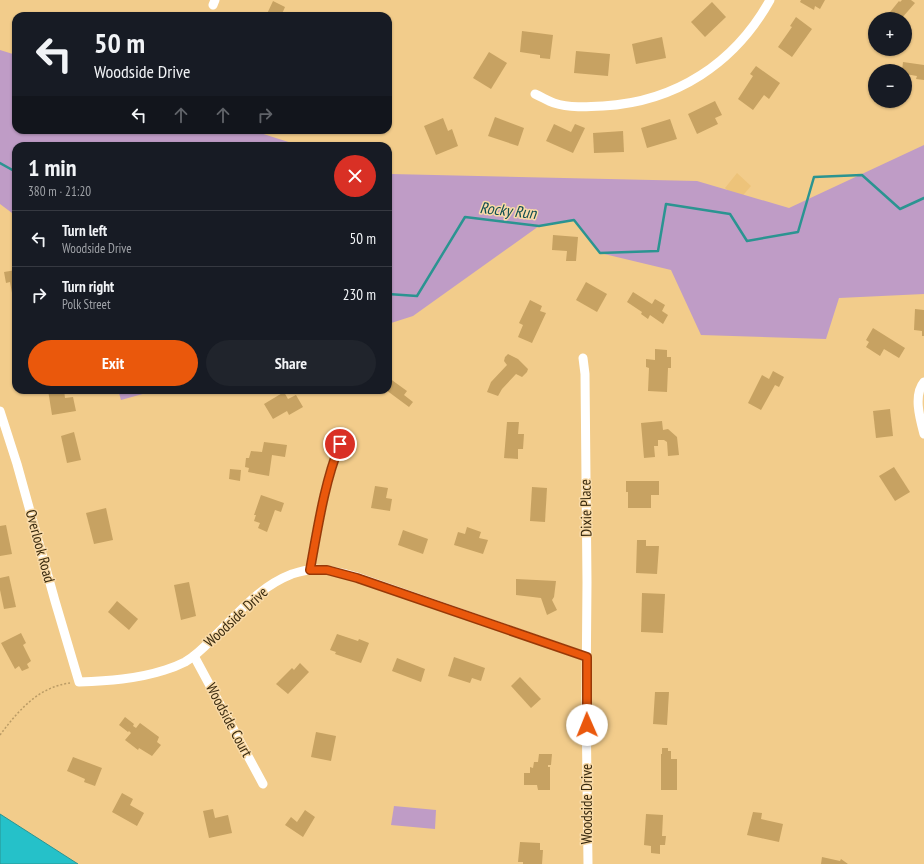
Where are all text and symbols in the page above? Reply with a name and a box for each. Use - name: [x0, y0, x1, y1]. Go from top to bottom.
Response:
- map controls: [868, 12, 912, 108]
- button: +: [868, 12, 912, 56]
- text: 50 m: [94, 24, 145, 61]
- icon: left: [28, 28, 80, 80]
- text: Woodside Drive: [94, 60, 191, 83]
- button: −: [868, 64, 912, 108]
- icon: left: [128, 104, 150, 126]
- icon: ahead: [170, 104, 192, 126]
- icon: ahead: [212, 104, 234, 126]
- icon: right: [254, 104, 276, 126]
- text: 1 min: [28, 152, 76, 183]
- button: close: [334, 155, 376, 197]
- text: 380 m · 21:20: [28, 183, 91, 200]
- water label: Rocky Run: [479, 197, 538, 223]
- text: Turn left: [62, 221, 107, 240]
- icon: left: [28, 228, 50, 250]
- text: 50 m: [350, 229, 376, 248]
- text: Woodside Drive: [62, 240, 132, 257]
- text: Turn right: [62, 277, 114, 296]
- icon: right: [28, 284, 50, 306]
- text: 230 m: [343, 285, 376, 304]
- text: Polk Street: [62, 296, 111, 313]
- button: Exit: [28, 340, 198, 386]
- button: Share: [206, 340, 376, 386]
- pin: [323, 427, 357, 461]
- icon: arrive: [329, 433, 351, 455]
- street label: Dixie Place: [575, 479, 596, 537]
- street label: Overlook Road: [22, 507, 59, 584]
- street label: Woodside Drive: [200, 582, 272, 651]
- street label: Woodside Court: [202, 679, 257, 760]
- position arrow: [566, 704, 608, 746]
- street label: Woodside Drive: [577, 764, 596, 844]

